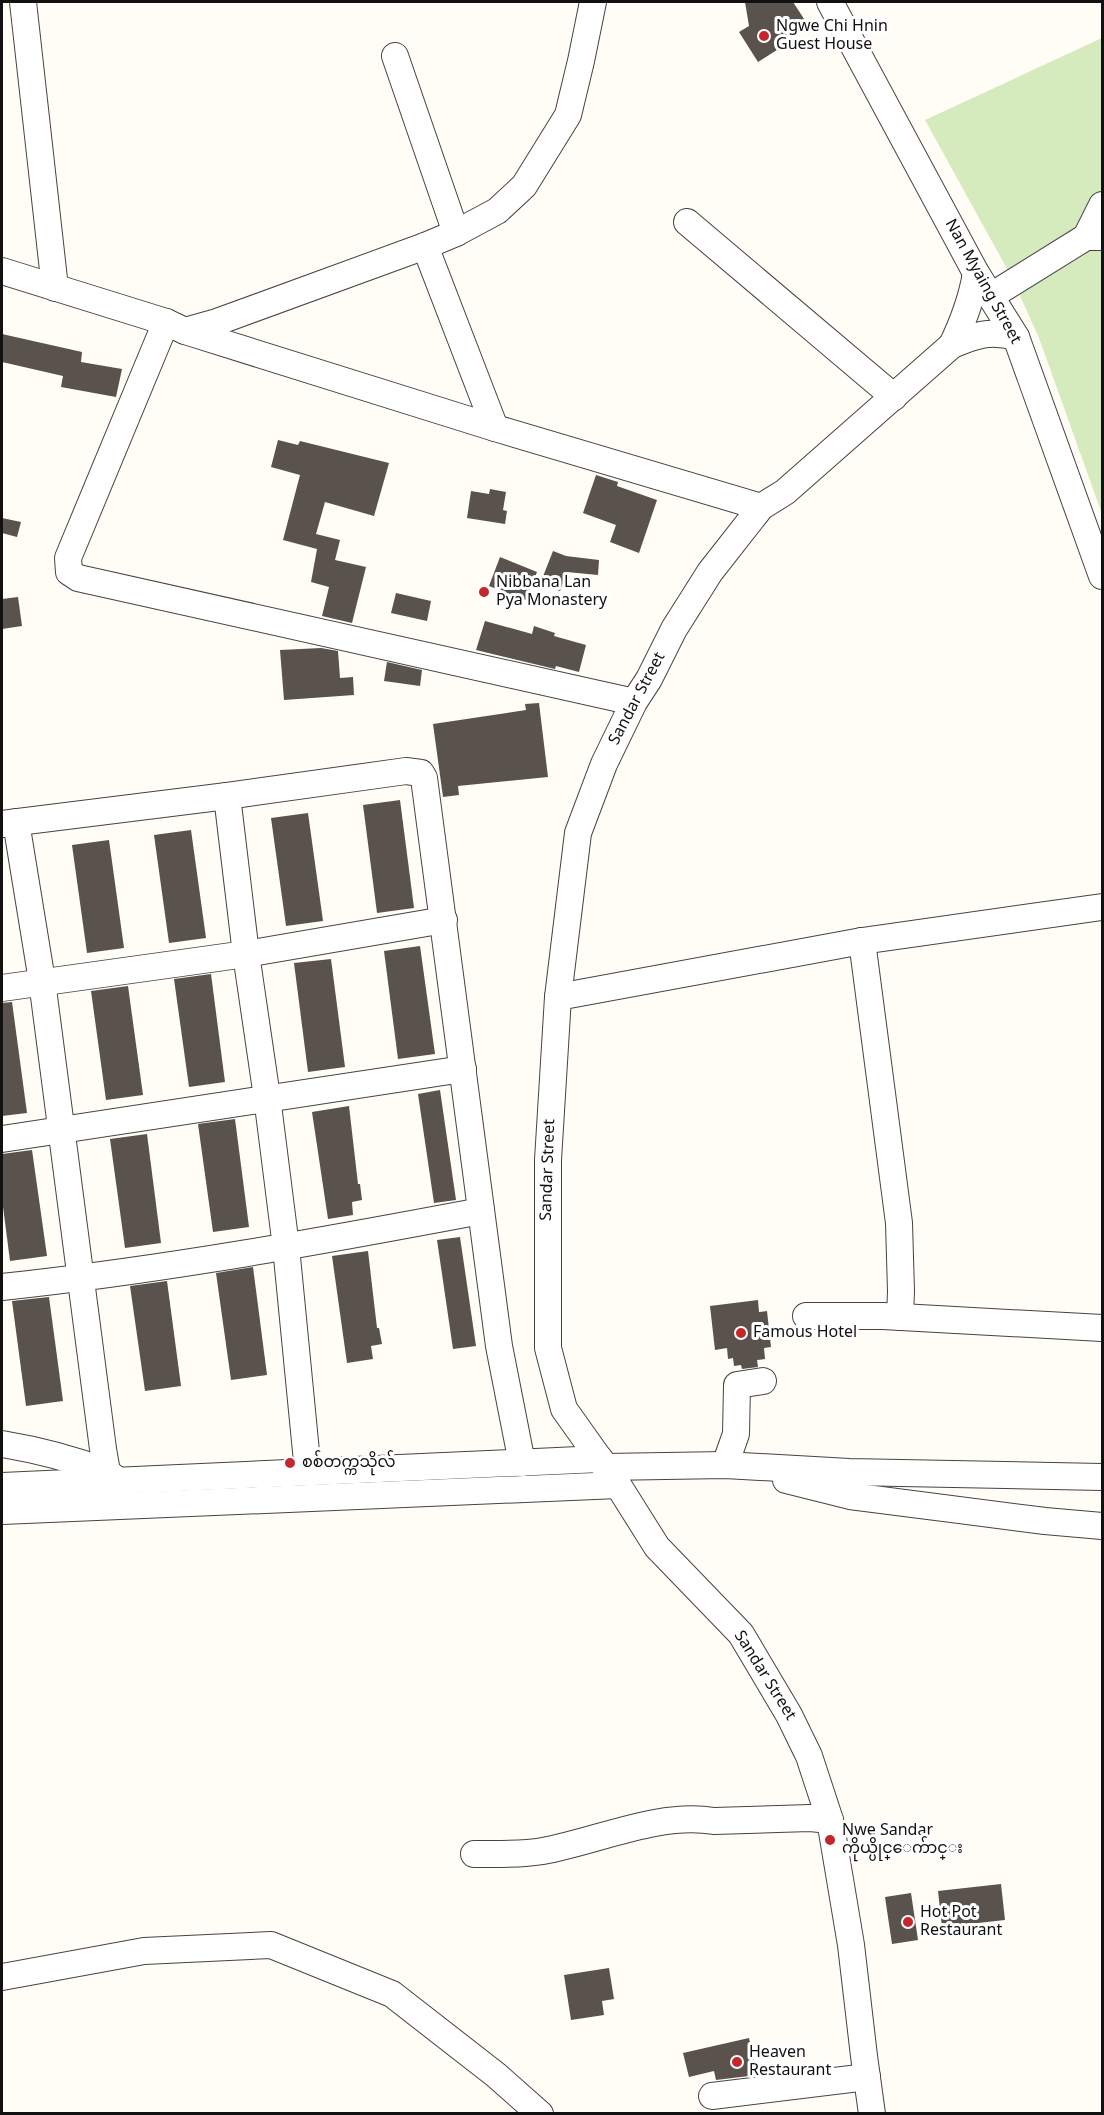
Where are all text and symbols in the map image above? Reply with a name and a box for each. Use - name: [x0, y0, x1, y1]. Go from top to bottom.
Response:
- place label: Ngwe Chi Hnin Guest House: [776, 10, 888, 63]
- marker: Ngwe Chi Hnin Guest House: [757, 29, 771, 43]
- street label: Nan Myaing Street: [933, 212, 1031, 352]
- place label: Nibbana Lan Pya Monastery: [496, 566, 608, 619]
- marker: Nibbana Lan Pya Monastery: [477, 585, 491, 599]
- street label: Sandar Street: [599, 646, 677, 752]
- street label: Sandar Street: [530, 1118, 568, 1222]
- place label: Famous Hotel: [753, 1316, 857, 1351]
- marker: Famous Hotel: [734, 1326, 748, 1340]
- place label: စစ်‌တက္ကသိုလ်: [302, 1446, 396, 1481]
- marker: စစ်‌တက္ကသိုလ်: [283, 1456, 297, 1470]
- street label: Sandar Street: [722, 1624, 806, 1729]
- place label: Nwe Sandar ကိုယ္ပိုင္ေက်ာင္း: [842, 1814, 963, 1867]
- marker: Nwe Sandar ကိုယ္ပိုင္ေက်ာင္း: [823, 1833, 837, 1847]
- place label: Hot Pot Restaurant: [920, 1896, 1002, 1949]
- marker: Hot Pot Restaurant: [901, 1915, 915, 1929]
- place label: Heaven Restaurant: [749, 2036, 831, 2089]
- marker: Heaven Restaurant: [730, 2055, 744, 2069]

